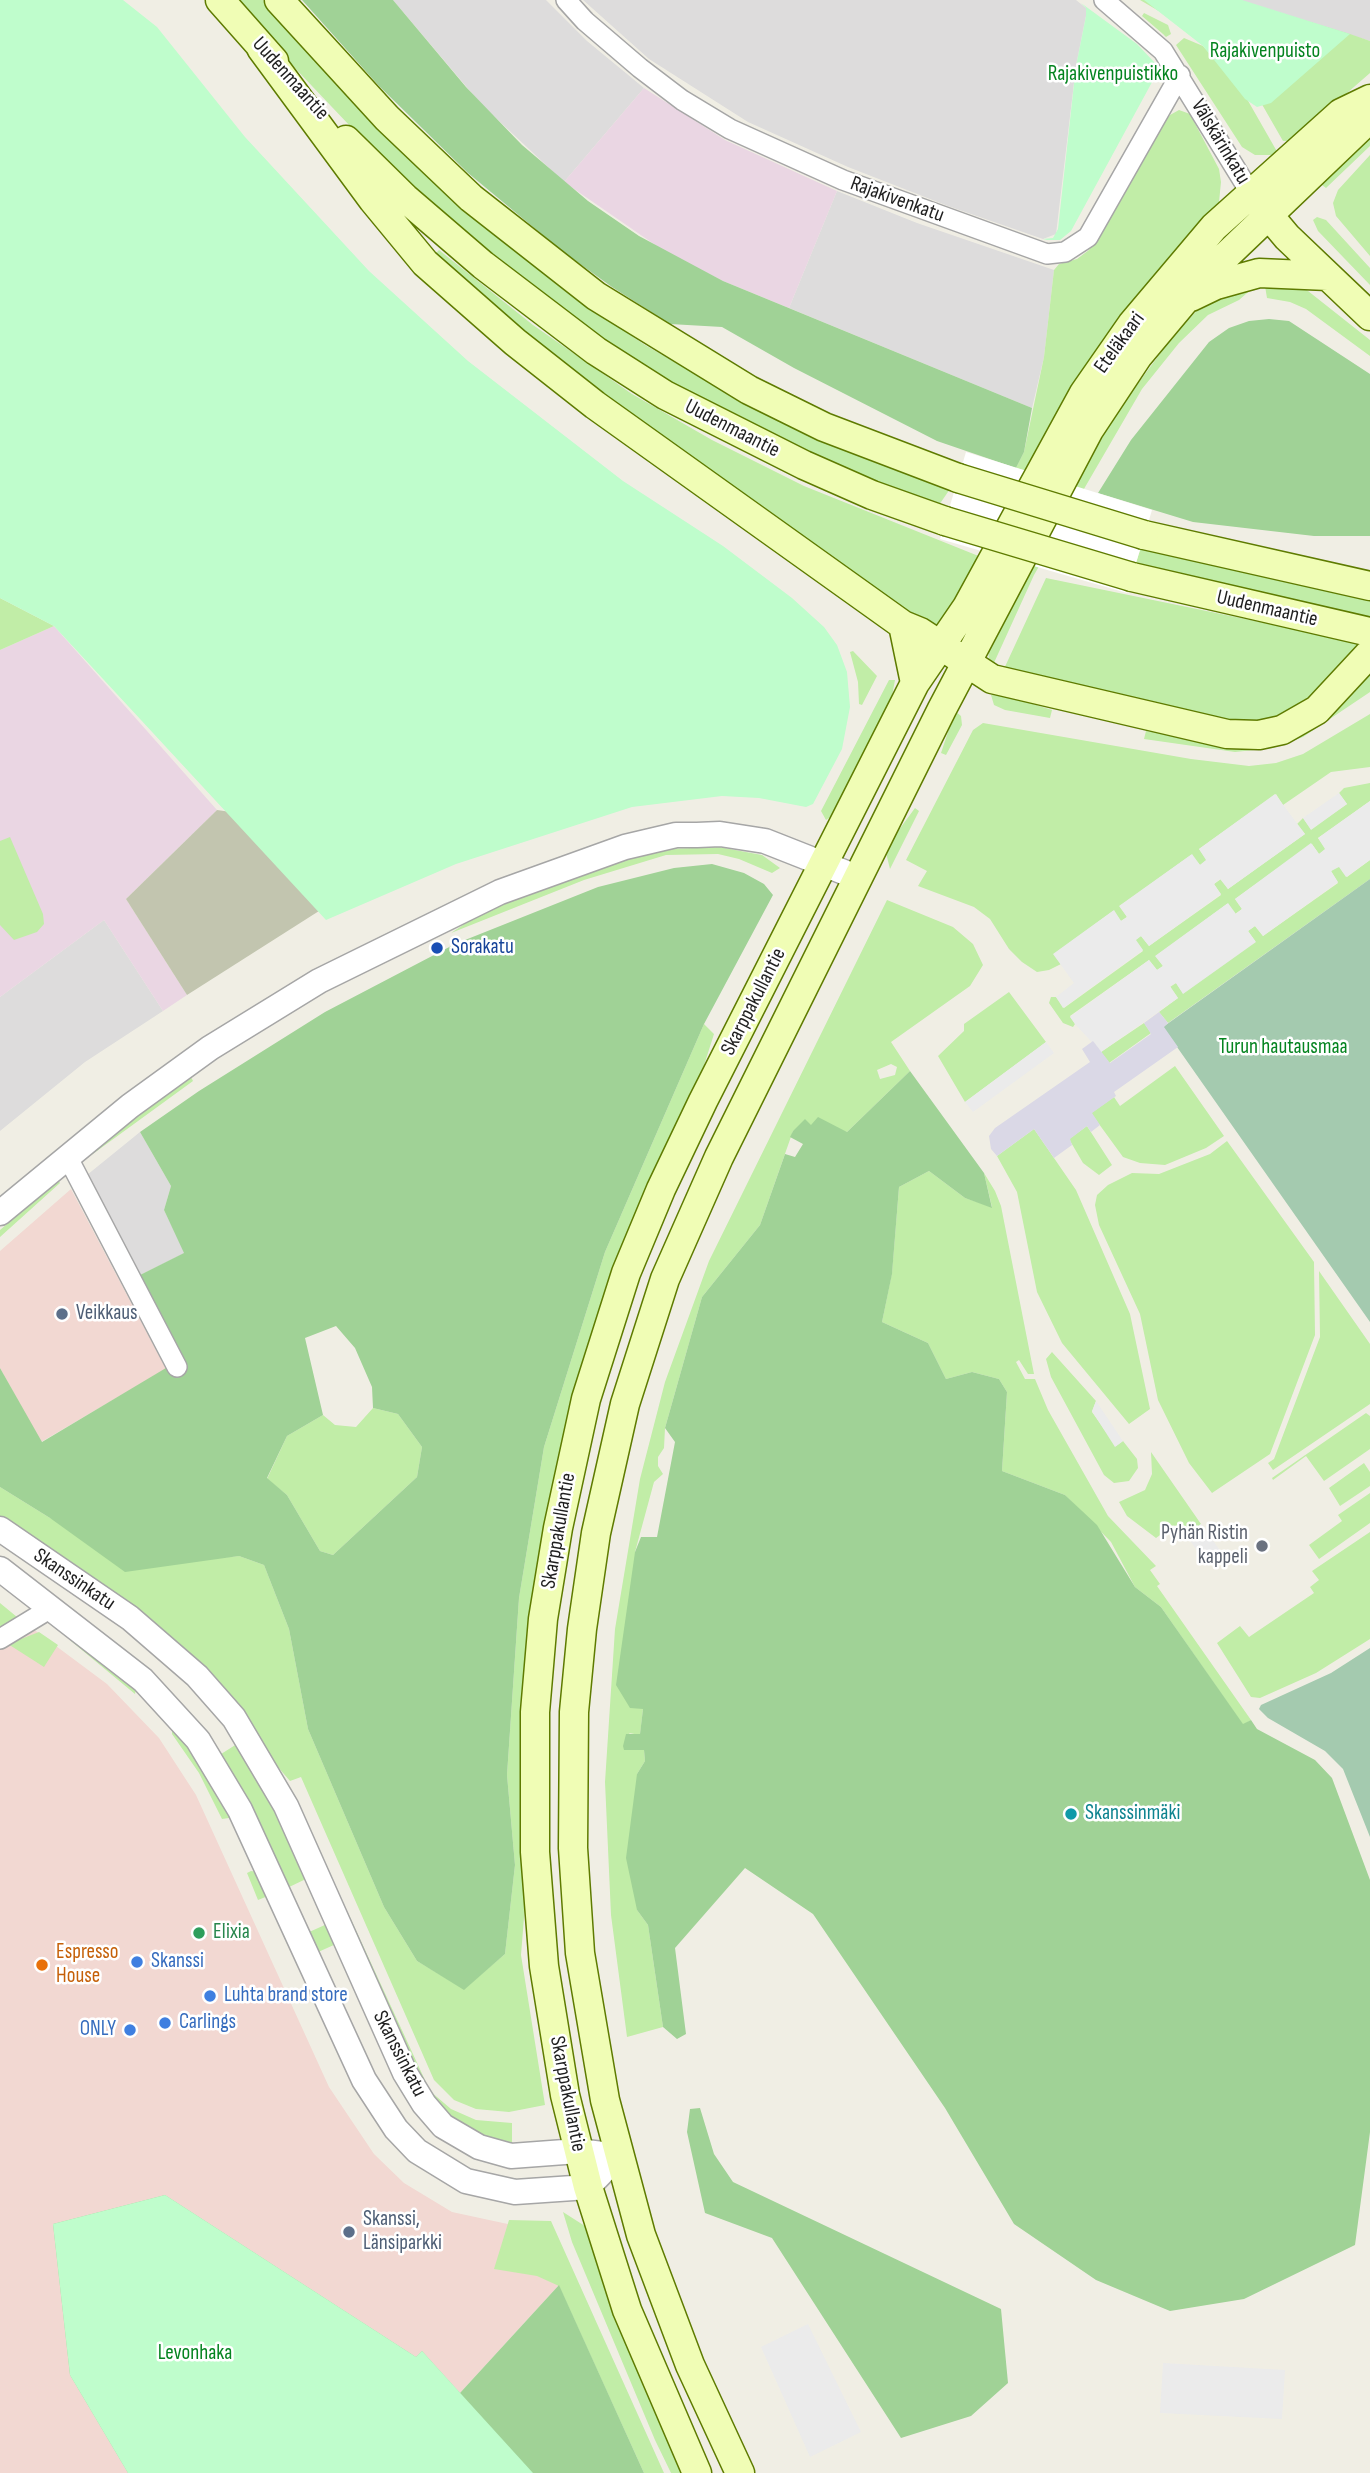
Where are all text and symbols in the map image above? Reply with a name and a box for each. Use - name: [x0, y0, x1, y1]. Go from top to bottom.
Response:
- street label: Uudenmaantie: [246, 32, 334, 126]
- park label: Rajakivenpuisto: [1210, 39, 1320, 65]
- park label: Rajakivenpuistikko: [1048, 62, 1178, 88]
- street label: Välskärinkatu: [1185, 95, 1255, 189]
- street label: Rajakivenkatu: [847, 171, 947, 229]
- street label: Eteläkaari: [1089, 307, 1151, 379]
- street label: Uudenmaantie: [680, 394, 784, 464]
- street label: Uudenmaantie: [1214, 585, 1320, 633]
- place label: Sorakatu: [451, 935, 514, 961]
- marker: Sorakatu: [429, 940, 445, 956]
- street label: Skarppakullantie: [716, 944, 792, 1060]
- park label: Turun hautausmaa: [1218, 1035, 1348, 1061]
- place label: Veikkaus: [76, 1301, 138, 1327]
- marker: Veikkaus: [54, 1306, 70, 1322]
- street label: Skarppakullantie: [536, 1471, 582, 1591]
- place label: Pyhän Ristin kappeli: [1161, 1521, 1248, 1571]
- marker: Pyhän Ristin kappeli: [1254, 1538, 1270, 1554]
- street label: Skanssinkatu: [28, 1544, 120, 1616]
- place label: Skanssinmäki: [1085, 1801, 1180, 1827]
- marker: Skanssinmäki: [1063, 1806, 1079, 1822]
- place label: Elixia: [213, 1920, 250, 1946]
- marker: Elixia: [191, 1925, 207, 1941]
- place label: Espresso House: [56, 1940, 119, 1990]
- place label: Skanssi: [151, 1949, 204, 1975]
- marker: Skanssi: [129, 1954, 145, 1970]
- marker: Espresso House: [34, 1957, 50, 1973]
- place label: Luhta brand store: [224, 1983, 348, 2009]
- marker: Luhta brand store: [202, 1988, 218, 2004]
- street label: Skanssinkatu: [367, 2007, 431, 2101]
- place label: Carlings: [179, 2010, 236, 2036]
- marker: Carlings: [157, 2015, 173, 2031]
- place label: ONLY: [80, 2017, 116, 2043]
- marker: ONLY: [122, 2022, 138, 2038]
- street label: Skarppakullantie: [543, 2034, 591, 2154]
- place label: Skanssi, Länsiparkki: [363, 2207, 442, 2257]
- marker: Skanssi, Länsiparkki: [341, 2224, 357, 2240]
- park label: Levonhaka: [158, 2341, 232, 2367]

